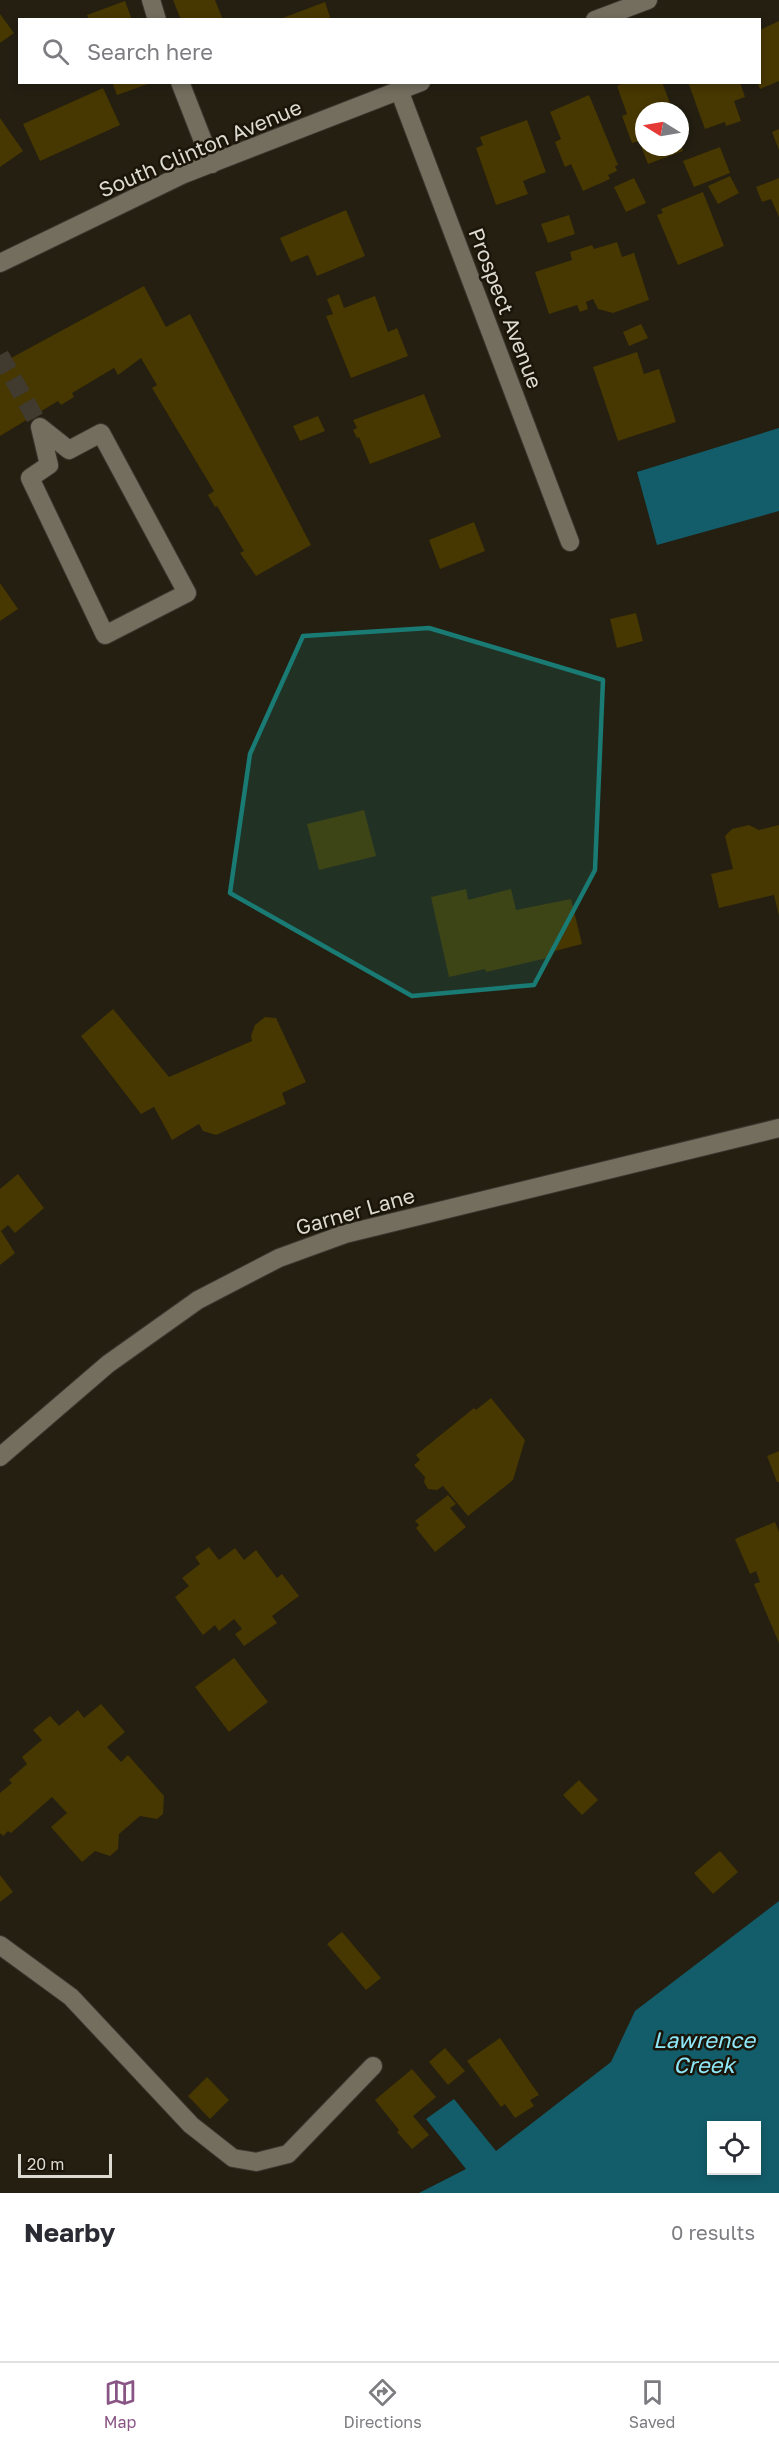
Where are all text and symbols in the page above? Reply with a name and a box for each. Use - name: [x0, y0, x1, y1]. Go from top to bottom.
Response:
- search box: [18, 18, 761, 84]
- icon: search: [39, 35, 72, 68]
- text: Search here: [87, 38, 213, 65]
- street label: South Clinton Avenue: [95, 93, 305, 203]
- north arrow: [635, 102, 689, 156]
- street label: Prospect Avenue: [463, 224, 549, 392]
- street label: Garner Lane: [293, 1182, 417, 1240]
- water label: Lawrence Creek: [653, 2026, 757, 2078]
- map controls: [707, 2121, 761, 2175]
- button: locate: [707, 2121, 761, 2175]
- scale bar: [18, 2151, 112, 2178]
- text: 20 m: [27, 2154, 64, 2174]
- text: Nearby: [24, 2217, 115, 2248]
- text: 0 results: [671, 2220, 755, 2244]
- tab: Map: [104, 2376, 137, 2432]
- tab: Directions: [344, 2376, 422, 2432]
- tab: Saved: [629, 2376, 675, 2432]

